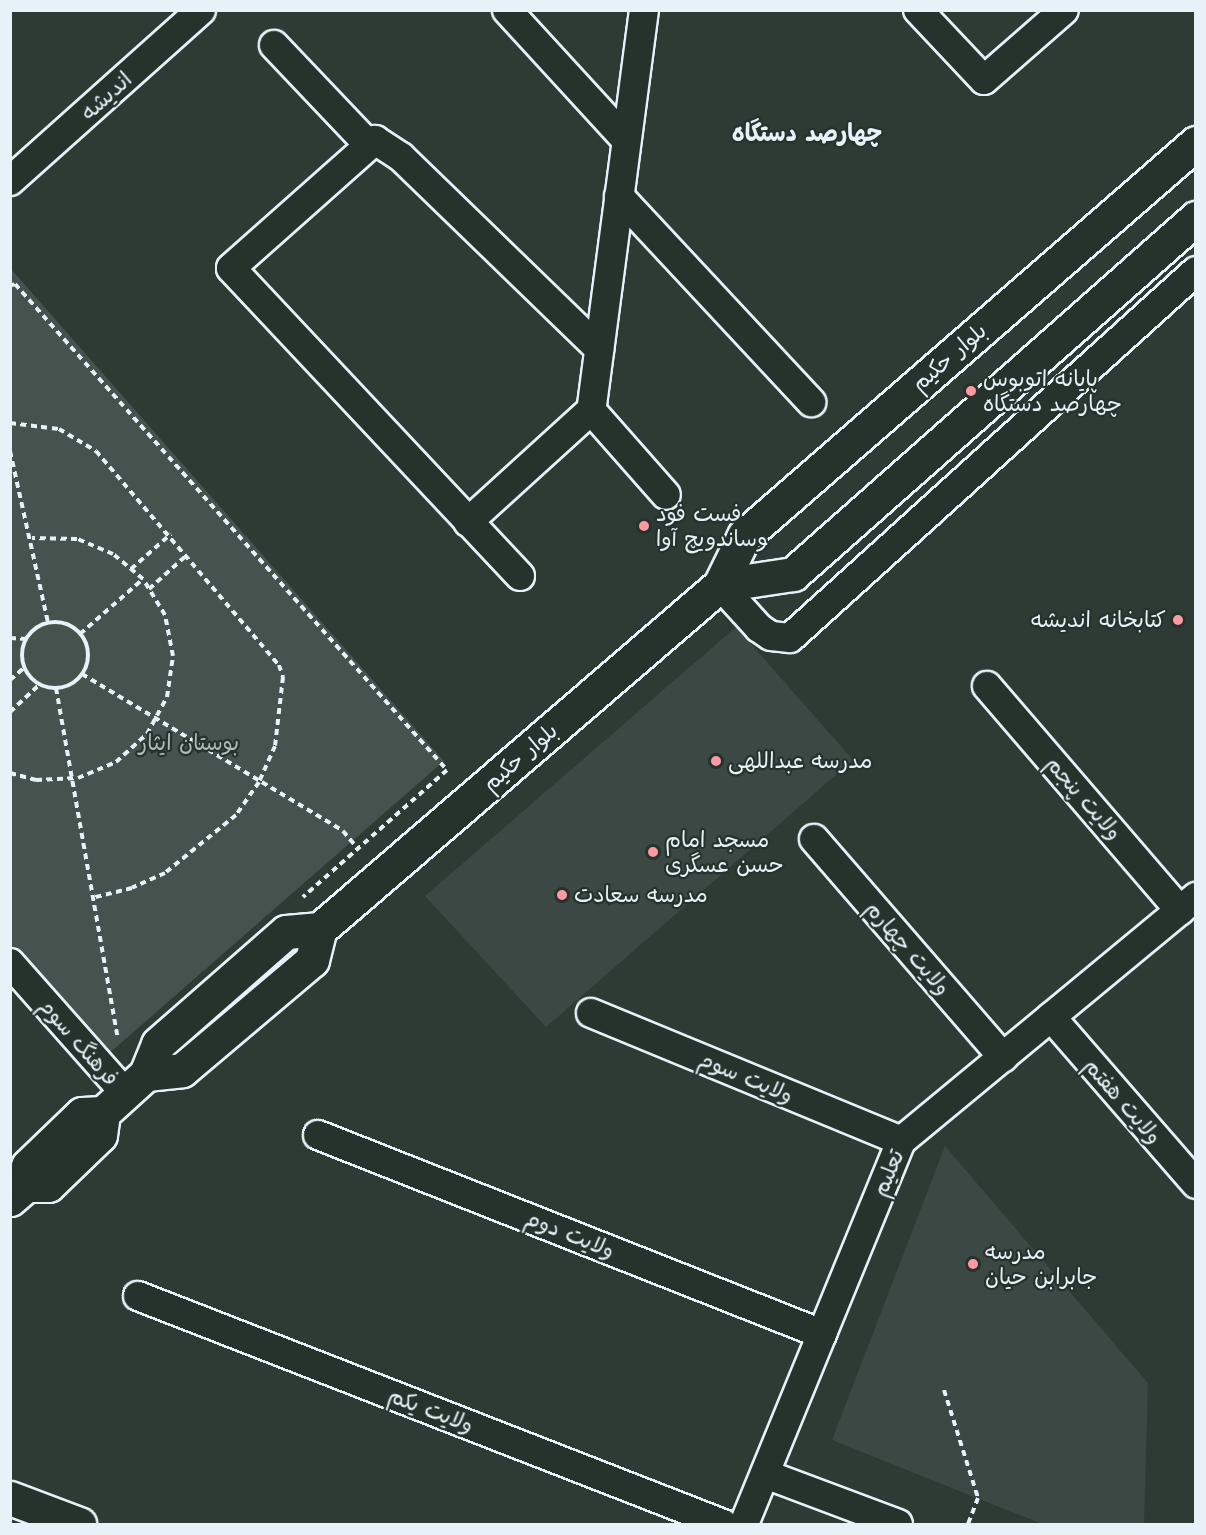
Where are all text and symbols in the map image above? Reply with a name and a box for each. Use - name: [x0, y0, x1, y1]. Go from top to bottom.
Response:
- street label: اندیشه: [75, 66, 137, 126]
- district label: چهارصد دستگاه: [732, 120, 882, 148]
- street label: بلوار حکیم: [906, 317, 992, 397]
- place label: پایانه اتوبوس چهارصد دستگاه: [983, 365, 1122, 416]
- marker: پایانه اتوبوس چهارصد دستگاه: [964, 384, 978, 398]
- place label: فست فود وساندویچ آوا: [656, 500, 769, 552]
- marker: فست فود وساندویچ آوا: [637, 519, 651, 533]
- place label: کتابخانه اندیشه: [1030, 607, 1166, 633]
- marker: کتابخانه اندیشه: [1171, 613, 1185, 627]
- street label: بلوار حکیم: [477, 717, 563, 797]
- park label: بوستان ایثار: [139, 730, 239, 756]
- place label: مدرسه عبداللهی: [728, 748, 872, 774]
- street label: ولایت پنجم: [1040, 751, 1128, 845]
- marker: مدرسه عبداللهی: [709, 754, 723, 768]
- place label: مسجد امام حسن عسگری: [665, 826, 784, 878]
- marker: مسجد امام حسن عسگری: [646, 845, 660, 859]
- place label: مدرسه سعادت: [574, 882, 708, 908]
- marker: مدرسه سعادت: [555, 888, 569, 902]
- street label: ولایت چهارم: [860, 896, 956, 1000]
- street label: فرهنگ سوم: [34, 993, 124, 1091]
- street label: ولایت سوم: [695, 1045, 797, 1109]
- street label: ولایت هفتم: [1079, 1053, 1167, 1149]
- street label: تعلیم: [866, 1146, 910, 1200]
- street label: ولایت دوم: [522, 1204, 618, 1264]
- place label: مدرسه جابرابن حیان: [985, 1238, 1097, 1290]
- marker: مدرسه جابرابن حیان: [966, 1257, 980, 1271]
- street label: ولایت یکم: [385, 1382, 477, 1438]

